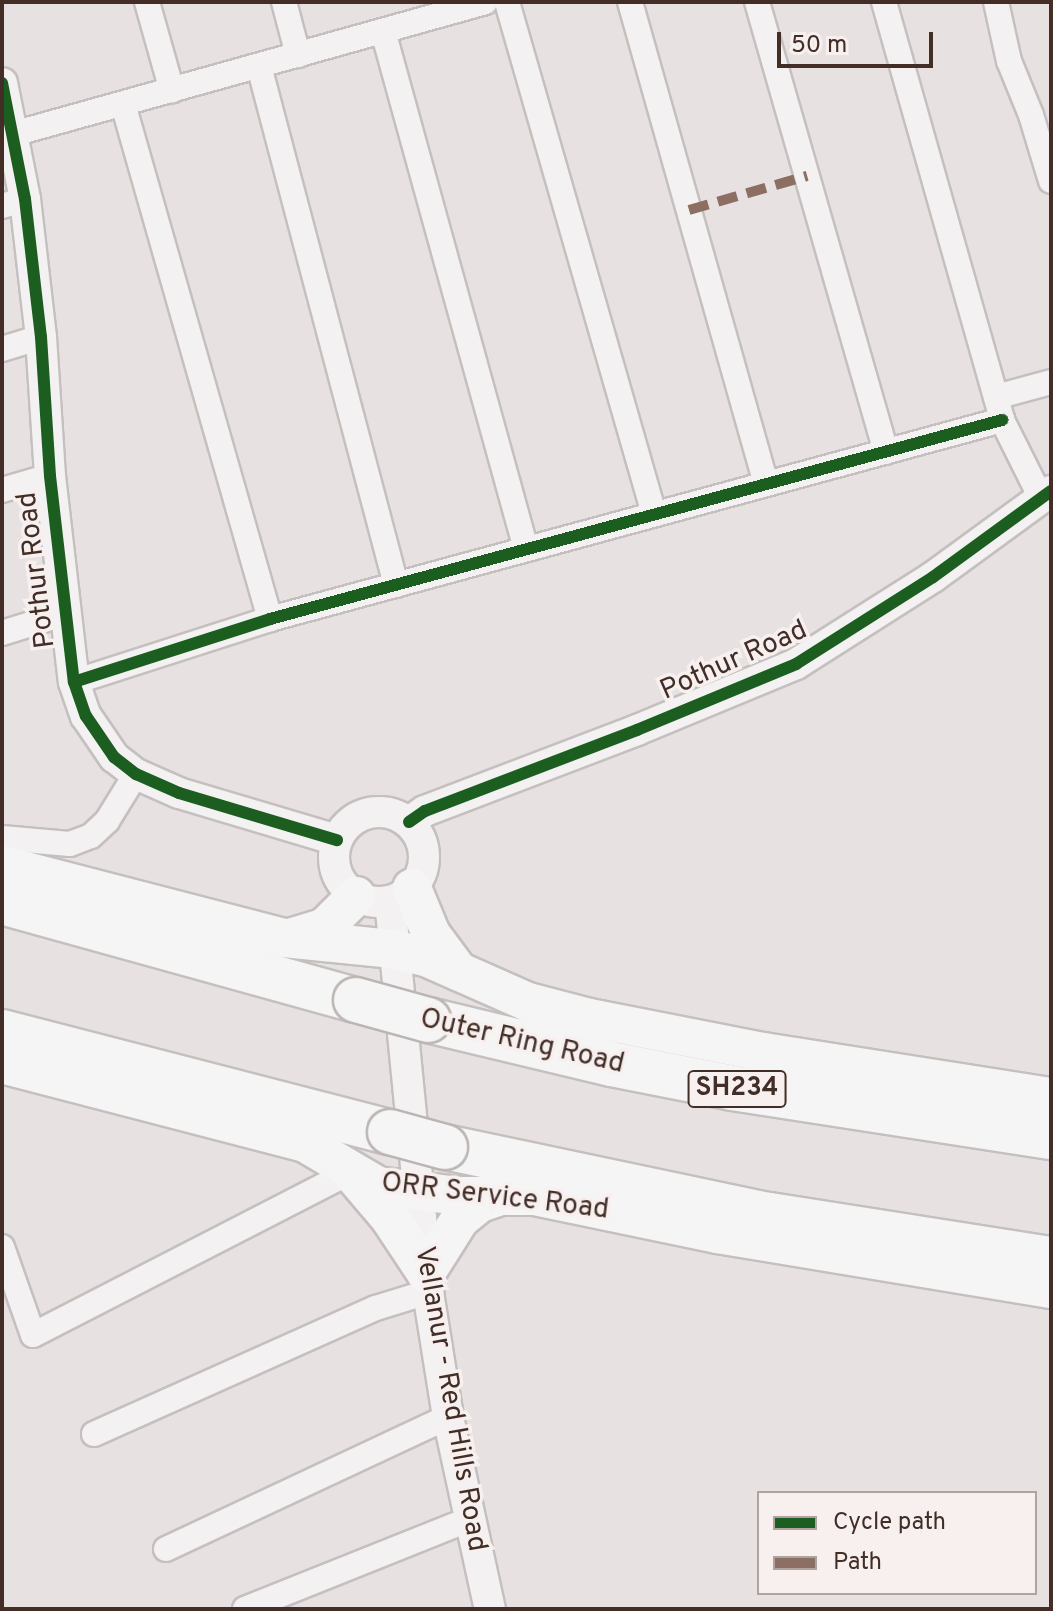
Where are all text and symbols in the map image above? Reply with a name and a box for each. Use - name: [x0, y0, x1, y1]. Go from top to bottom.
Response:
- scale bar: [781, 16, 937, 66]
- text: 50 m: [791, 31, 847, 61]
- street label: Pothur Road: [11, 490, 63, 650]
- street label: Pothur Road: [655, 614, 813, 708]
- street label: Outer Ring Road: [417, 1002, 627, 1082]
- road number: SH234: [687, 1067, 787, 1111]
- street label: ORR Service Road: [379, 1166, 611, 1228]
- street label: Vellanur - Red Hills Road: [407, 1244, 493, 1554]
- legend: [757, 1491, 1037, 1595]
- text: Cycle path: [833, 1508, 946, 1538]
- text: Path: [833, 1548, 882, 1578]

